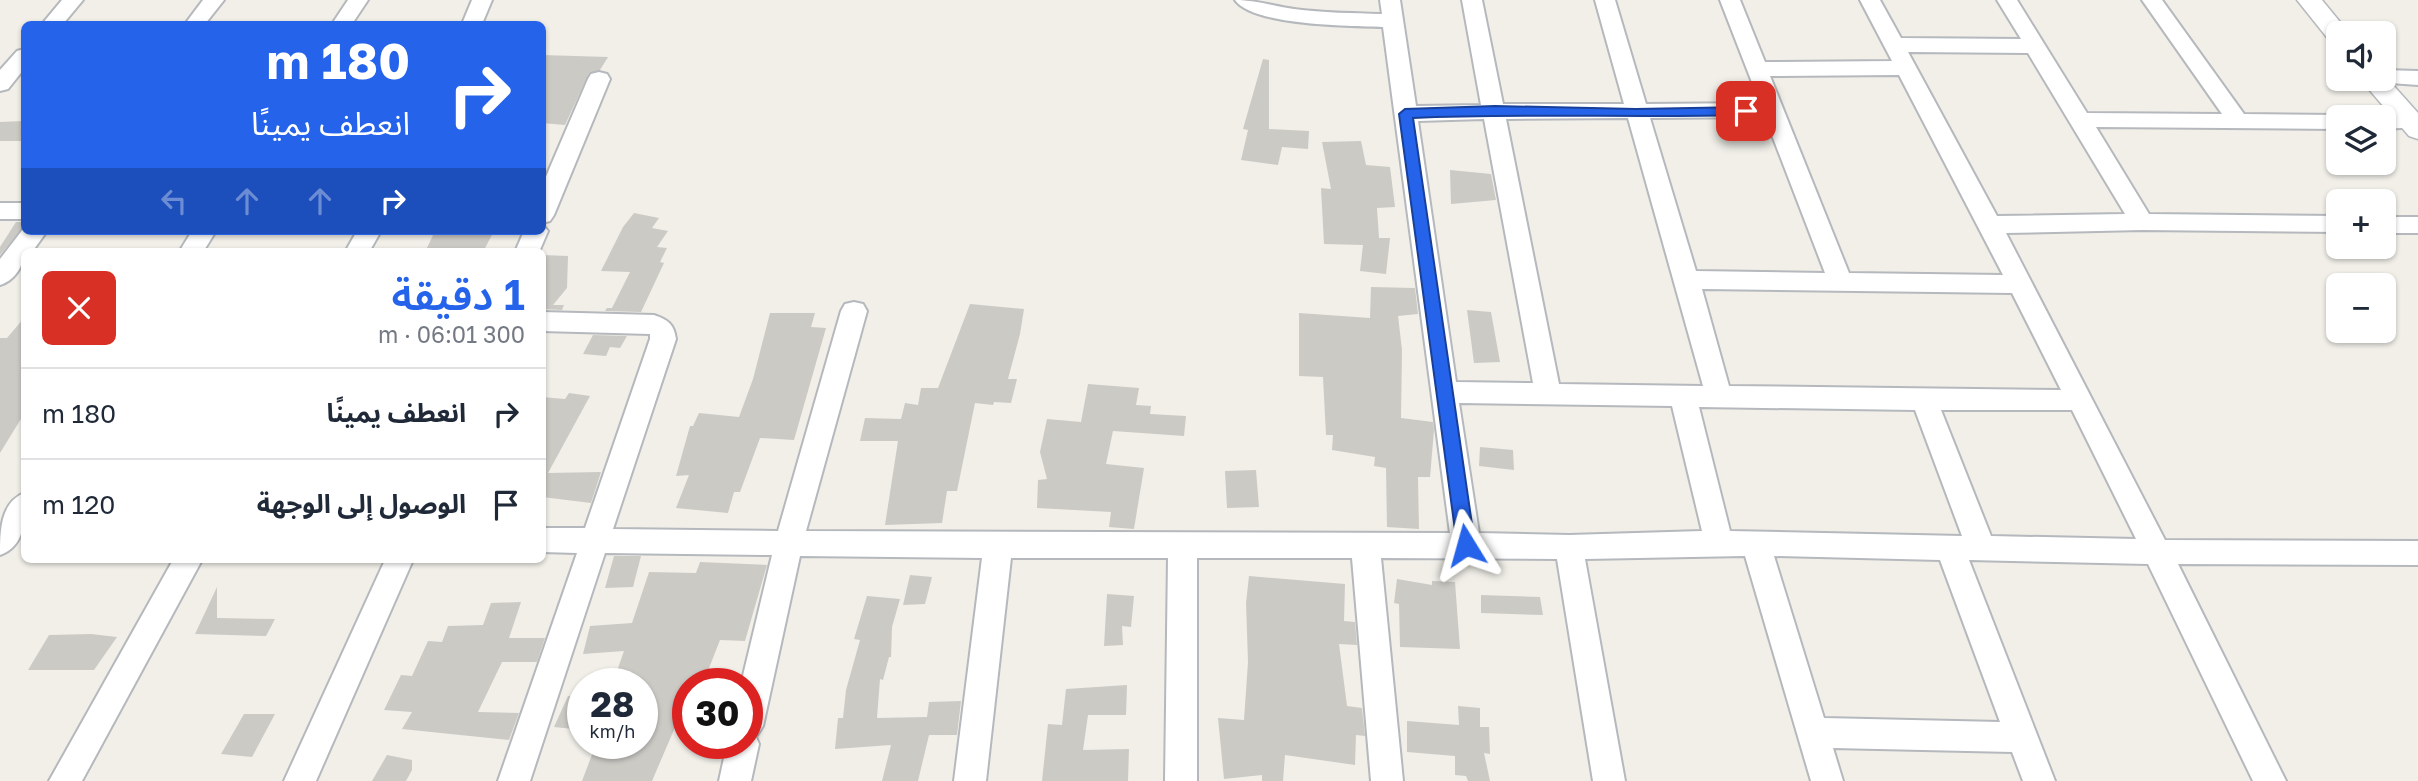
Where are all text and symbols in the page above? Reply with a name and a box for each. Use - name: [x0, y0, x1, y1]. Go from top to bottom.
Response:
- map controls: [2326, 21, 2396, 343]
- button: sound: [2326, 21, 2396, 91]
- text: 180 m: [266, 31, 410, 90]
- icon: right: [434, 49, 525, 140]
- pin: [1716, 81, 1776, 141]
- icon: arrive: [1727, 92, 1765, 130]
- text: انعطف يمينًا: [251, 104, 410, 142]
- button: layers: [2326, 105, 2396, 175]
- icon: left: [155, 182, 193, 220]
- icon: ahead: [228, 182, 266, 220]
- icon: ahead: [301, 182, 339, 220]
- icon: right: [374, 182, 412, 220]
- button: +: [2326, 189, 2396, 259]
- text: 1 دقيقة: [391, 269, 525, 319]
- button: close: [42, 271, 116, 345]
- button: −: [2326, 273, 2396, 343]
- text: 300 m · 06:01: [378, 320, 525, 348]
- icon: right: [487, 395, 525, 433]
- text: انعطف يمينًا: [327, 397, 466, 428]
- text: 180 m: [42, 398, 116, 429]
- icon: arrive: [487, 486, 525, 524]
- text: الوصول إلى الوجهة: [257, 488, 466, 519]
- text: 120 m: [42, 489, 115, 520]
- position arrow: [1429, 508, 1503, 582]
- speed limit sign: 30: [672, 668, 763, 759]
- text: 28: [591, 683, 634, 725]
- text: km/h: [590, 720, 635, 742]

